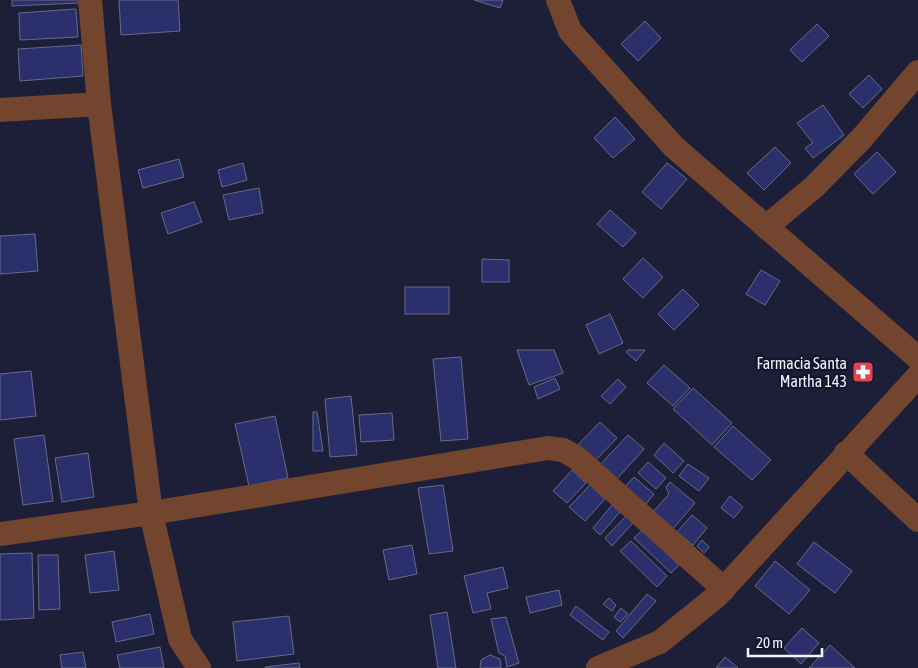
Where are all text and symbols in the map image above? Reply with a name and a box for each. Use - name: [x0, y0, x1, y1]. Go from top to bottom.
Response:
- place label: Farmacia Santa Martha 143: [757, 354, 847, 390]
- pharmacy icon: Farmacia Santa Martha 143: [851, 360, 875, 384]
- scale bar: [748, 626, 822, 658]
- text: 20 m: [756, 634, 783, 651]

